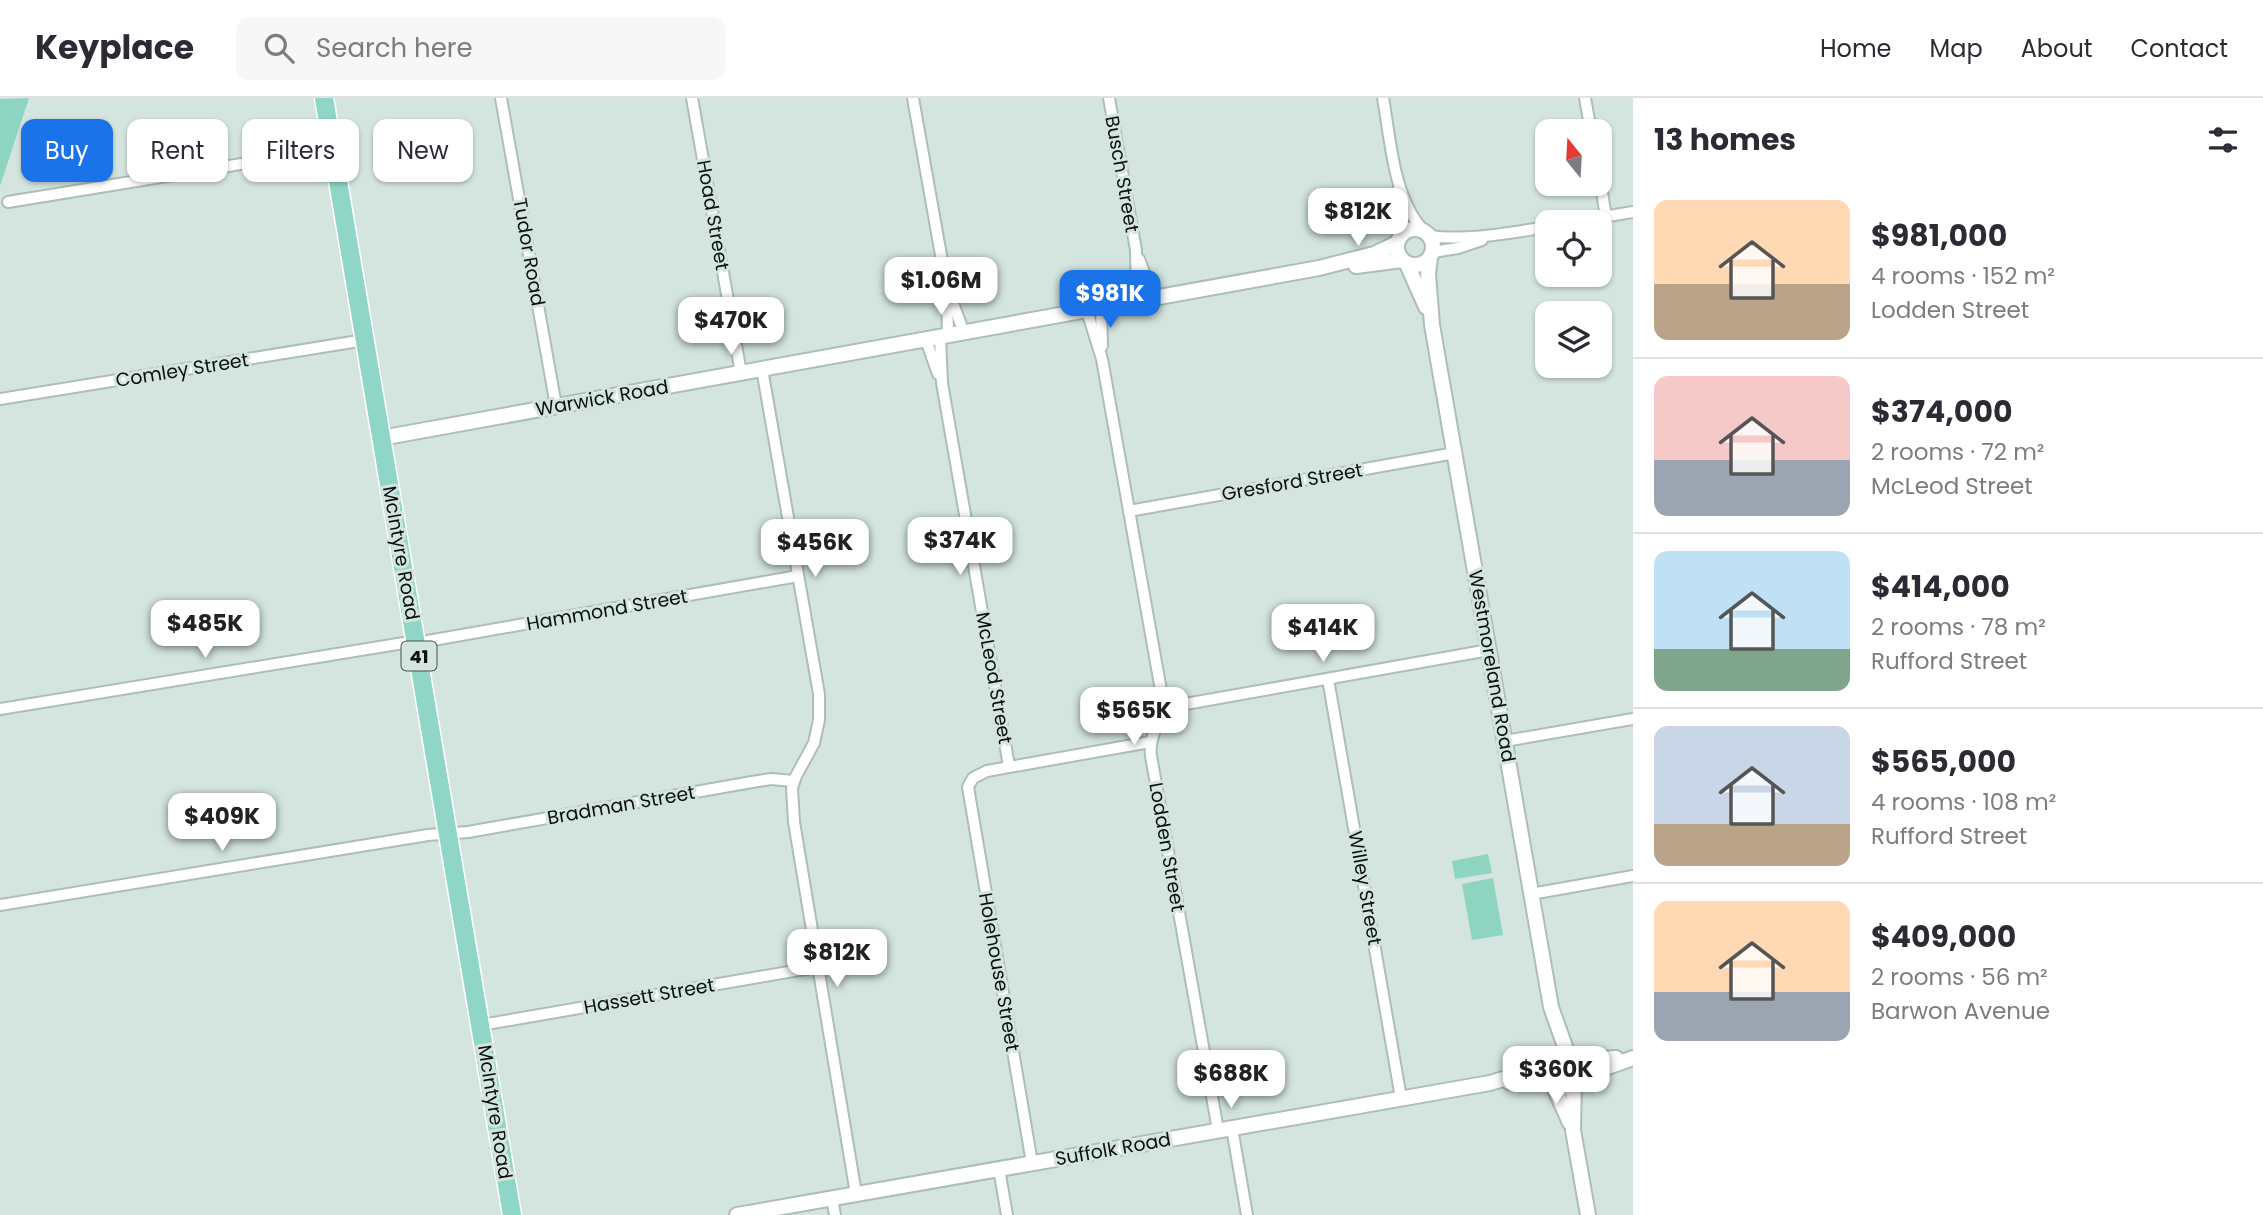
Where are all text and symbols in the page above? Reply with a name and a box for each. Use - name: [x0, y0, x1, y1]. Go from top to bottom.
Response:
- search box: [236, 17, 726, 80]
- text: Keyplace: [35, 24, 194, 71]
- icon: search: [260, 29, 298, 67]
- text: Search here: [316, 30, 473, 66]
- text: Home: [1820, 32, 1892, 65]
- text: Map: [1930, 32, 1983, 65]
- text: About: [2021, 32, 2092, 65]
- text: Contact: [2130, 32, 2228, 65]
- street label: Busch Street: [1098, 113, 1146, 235]
- text: 13 homes: [1654, 118, 1796, 161]
- chip: Buy: [21, 119, 113, 182]
- chip: Rent: [127, 119, 228, 182]
- chip: Filters: [242, 119, 359, 182]
- chip: New: [373, 119, 473, 182]
- north arrow: [1535, 119, 1612, 196]
- map controls: [1535, 119, 1612, 378]
- icon: filters: [2204, 121, 2242, 159]
- street label: Hoad Street: [690, 158, 736, 272]
- pin: $812K: [1309, 188, 1407, 248]
- text: $812K: [1324, 195, 1392, 227]
- street label: Tudor Road: [506, 196, 552, 308]
- button: locate: [1535, 210, 1612, 287]
- text: $981,000: [1871, 214, 2007, 257]
- icon: home: [1710, 228, 1794, 312]
- pin: $1.06M: [884, 258, 998, 317]
- text: 4 rooms · 152 m²: [1871, 260, 2055, 292]
- text: $1.06M: [900, 264, 982, 296]
- pin: $981K: [1061, 271, 1159, 330]
- text: $981K: [1076, 277, 1144, 309]
- text: Lodden Street: [1871, 294, 2029, 326]
- pin: $470K: [682, 298, 780, 357]
- button: layers: [1535, 301, 1612, 378]
- text: $470K: [694, 304, 768, 336]
- street label: Comley Street: [114, 346, 250, 394]
- street label: Warwick Road: [533, 373, 671, 423]
- text: $374,000: [1871, 390, 2013, 433]
- icon: home: [1710, 404, 1794, 488]
- text: 2 rooms · 72 m²: [1871, 436, 2044, 468]
- street label: Gresford Street: [1219, 456, 1365, 508]
- text: McLeod Street: [1871, 470, 2033, 502]
- street label: McIntyre Road: [376, 484, 426, 622]
- pin: $374K: [911, 518, 1009, 577]
- pin: $456K: [766, 519, 864, 579]
- text: $374K: [924, 524, 996, 556]
- text: $456K: [777, 526, 853, 558]
- text: $414,000: [1871, 565, 2010, 608]
- street label: Westmoreland Road: [1462, 568, 1522, 764]
- icon: home: [1710, 579, 1794, 663]
- street label: Hammond Street: [524, 583, 690, 637]
- pin: $485K: [156, 601, 254, 660]
- pin: $414K: [1274, 604, 1372, 664]
- text: $485K: [167, 607, 243, 639]
- street label: McLeod Street: [969, 610, 1019, 746]
- text: $414K: [1288, 611, 1358, 643]
- text: 2 rooms · 78 m²: [1871, 611, 2046, 643]
- road number: 41: [402, 642, 436, 670]
- text: Rufford Street: [1871, 645, 2027, 677]
- pin: $565K: [1085, 688, 1183, 747]
- text: $565K: [1096, 694, 1172, 726]
- text: $565,000: [1871, 740, 2016, 783]
- icon: home: [1710, 754, 1794, 838]
- street label: Bradman Street: [545, 779, 697, 831]
- street label: Lodden Street: [1142, 780, 1192, 914]
- text: 4 rooms · 108 m²: [1871, 786, 2056, 818]
- pin: $409K: [173, 794, 271, 853]
- text: $409K: [184, 800, 260, 832]
- text: Rufford Street: [1871, 820, 2027, 852]
- street label: Willey Street: [1342, 829, 1388, 947]
- street label: Holehouse Street: [972, 891, 1026, 1054]
- text: $409,000: [1871, 915, 2016, 958]
- icon: home: [1710, 929, 1794, 1013]
- pin: $812K: [788, 930, 886, 989]
- text: $812K: [803, 936, 871, 968]
- text: 2 rooms · 56 m²: [1871, 961, 2048, 993]
- street label: Hassett Street: [582, 971, 716, 1021]
- text: Barwon Avenue: [1871, 995, 2050, 1027]
- street label: McIntyre Road: [471, 1043, 519, 1181]
- pin: $360K: [1507, 1046, 1605, 1106]
- pin: $688K: [1182, 1051, 1280, 1110]
- text: $360K: [1519, 1053, 1593, 1085]
- text: $688K: [1193, 1057, 1269, 1089]
- street label: Suffolk Road: [1053, 1126, 1173, 1172]

